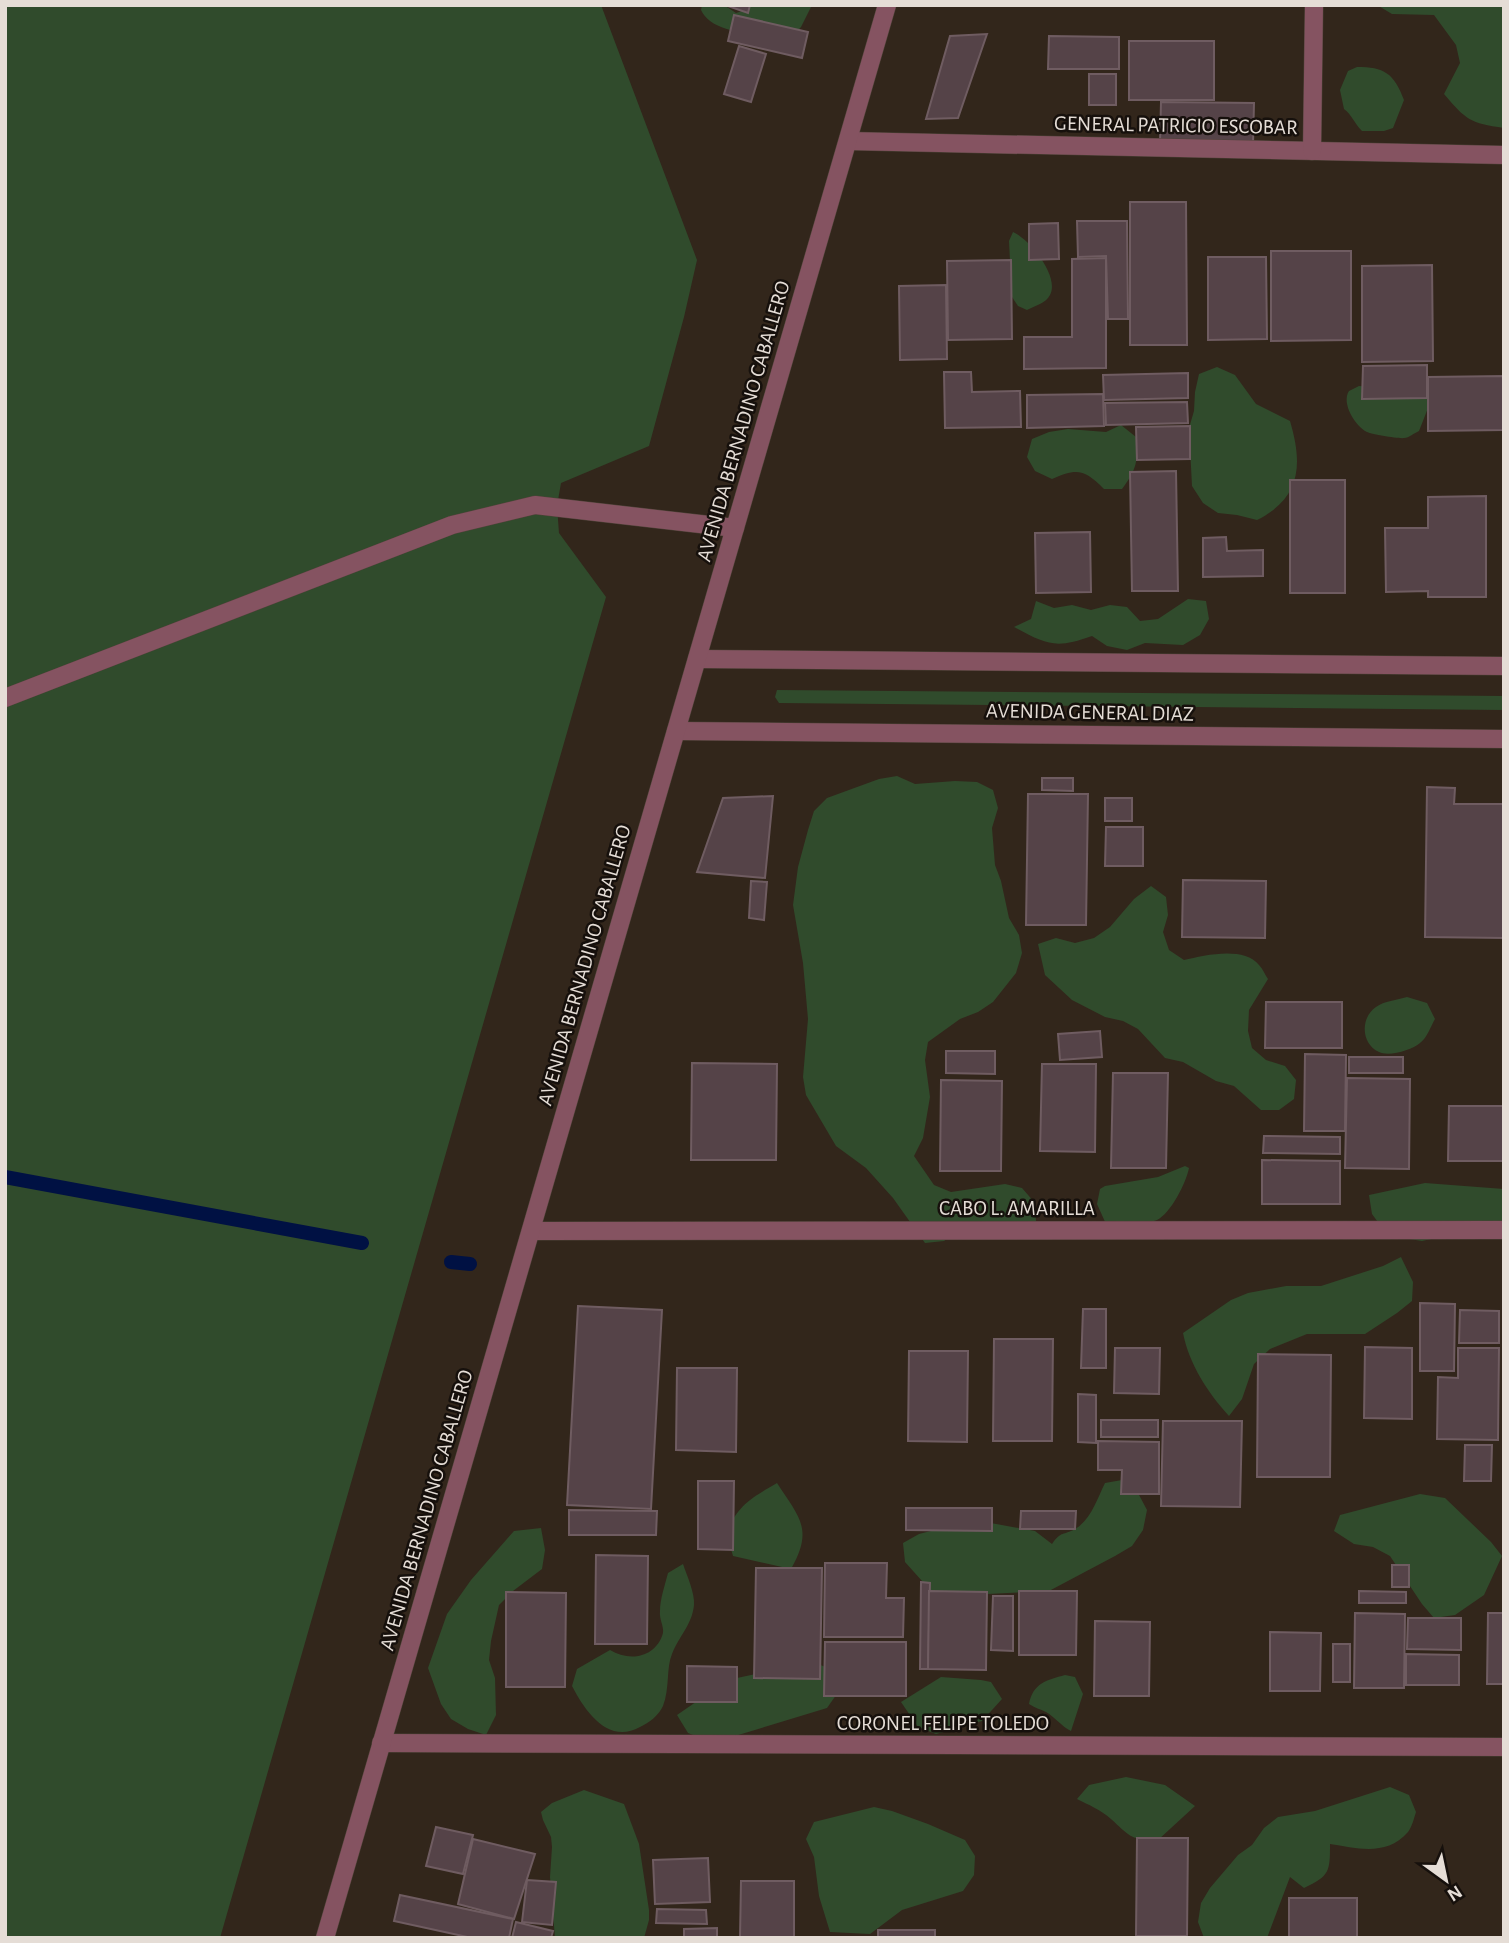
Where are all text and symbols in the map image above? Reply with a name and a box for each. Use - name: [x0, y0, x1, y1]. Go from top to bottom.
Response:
- street label: GENERAL PATRICIO ESCOBAR: [1054, 113, 1298, 138]
- street label: AVENIDA BERNADINO CABALLERO: [693, 278, 794, 564]
- street label: AVENIDA GENERAL DIAZ: [986, 700, 1194, 725]
- street label: AVENIDA BERNADINO CABALLERO: [534, 822, 635, 1108]
- street label: CABO L. AMARILLA: [939, 1198, 1095, 1219]
- street label: AVENIDA BERNADINO CABALLERO: [376, 1367, 477, 1653]
- street label: CORONEL FELIPE TOLEDO: [837, 1713, 1049, 1734]
- north arrow: [1411, 1845, 1481, 1915]
- text: N: [1444, 1881, 1465, 1905]

